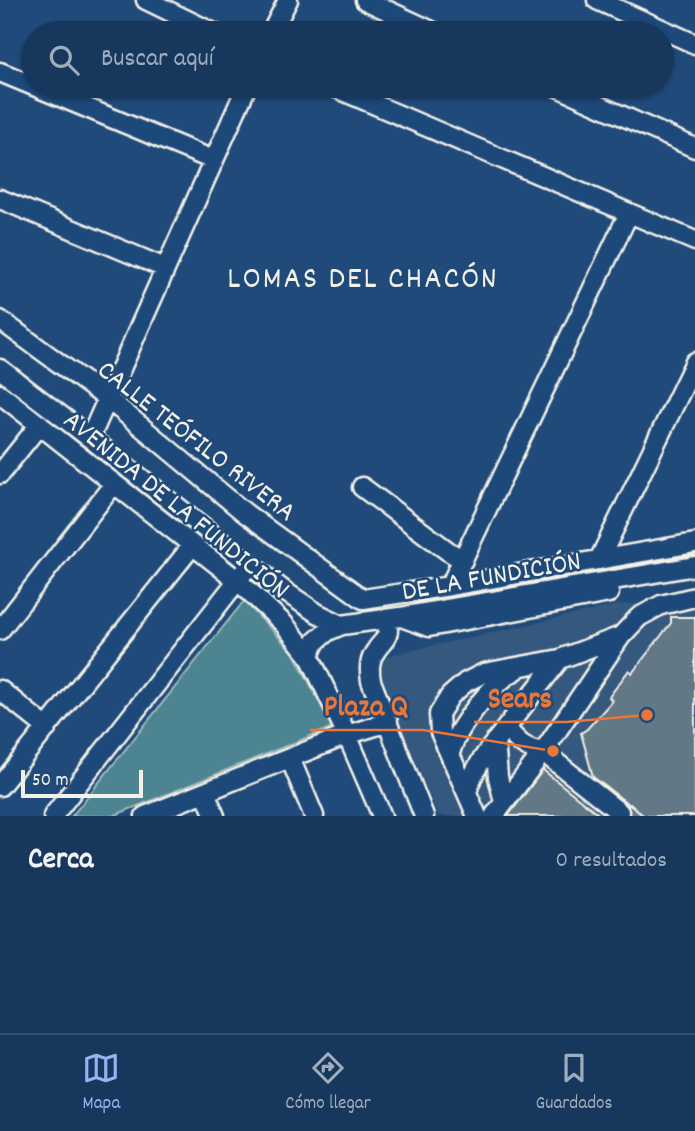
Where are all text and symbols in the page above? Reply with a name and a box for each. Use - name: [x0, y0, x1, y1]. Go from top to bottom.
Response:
- search box: [21, 21, 674, 98]
- icon: search: [45, 41, 83, 79]
- text: Buscar aquí: [101, 41, 213, 78]
- district label: LOMAS DEL CHACÓN: [227, 258, 499, 304]
- street label: CALLE TEÓFILO RIVERA: [87, 352, 303, 533]
- street label: AVENIDA DE LA FUNDICIÓN: [53, 403, 297, 611]
- street label: DE LA FUNDICIÓN: [399, 543, 585, 614]
- callout: Sears: [474, 671, 566, 722]
- callout: Plaza Q: [310, 679, 423, 730]
- text: Sears: [488, 680, 552, 723]
- text: Plaza Q: [324, 688, 408, 731]
- scale bar: [21, 767, 144, 799]
- text: 50 m: [32, 768, 69, 795]
- text: Cerca: [28, 840, 93, 883]
- text: 0 resultados: [555, 845, 667, 878]
- tab: Mapa: [82, 1049, 120, 1118]
- tab: Cómo llegar: [285, 1049, 371, 1118]
- tab: Guardados: [536, 1049, 613, 1118]

